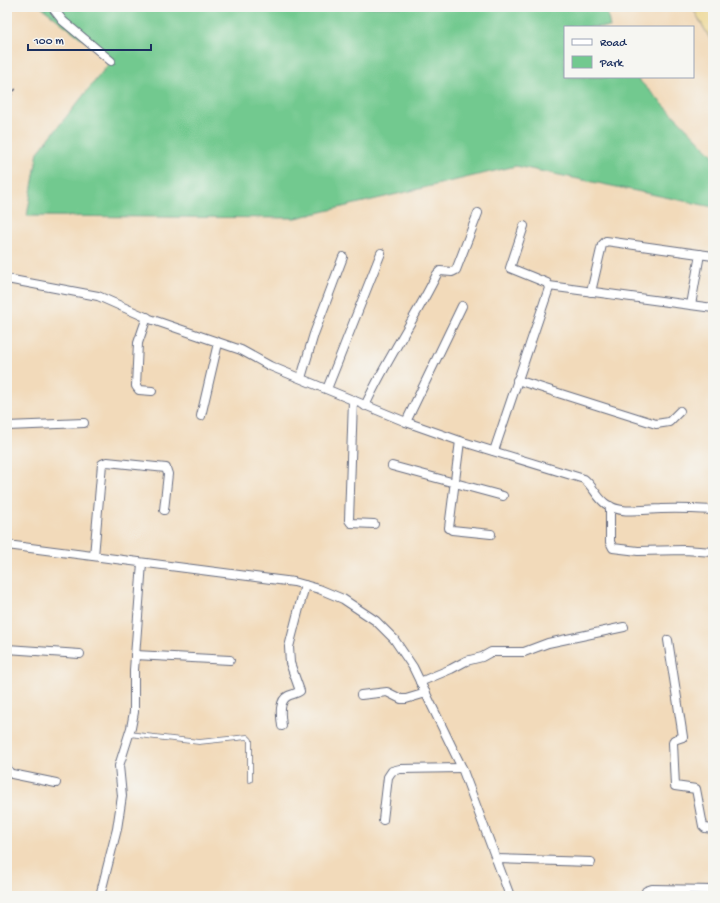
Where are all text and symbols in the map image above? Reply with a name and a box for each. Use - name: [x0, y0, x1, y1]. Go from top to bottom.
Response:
- scale bar: [28, 26, 151, 52]
- legend: [564, 26, 694, 78]
- text: 100 m: [33, 35, 64, 49]
- text: Road: [600, 37, 627, 51]
- text: Park: [599, 57, 625, 71]

